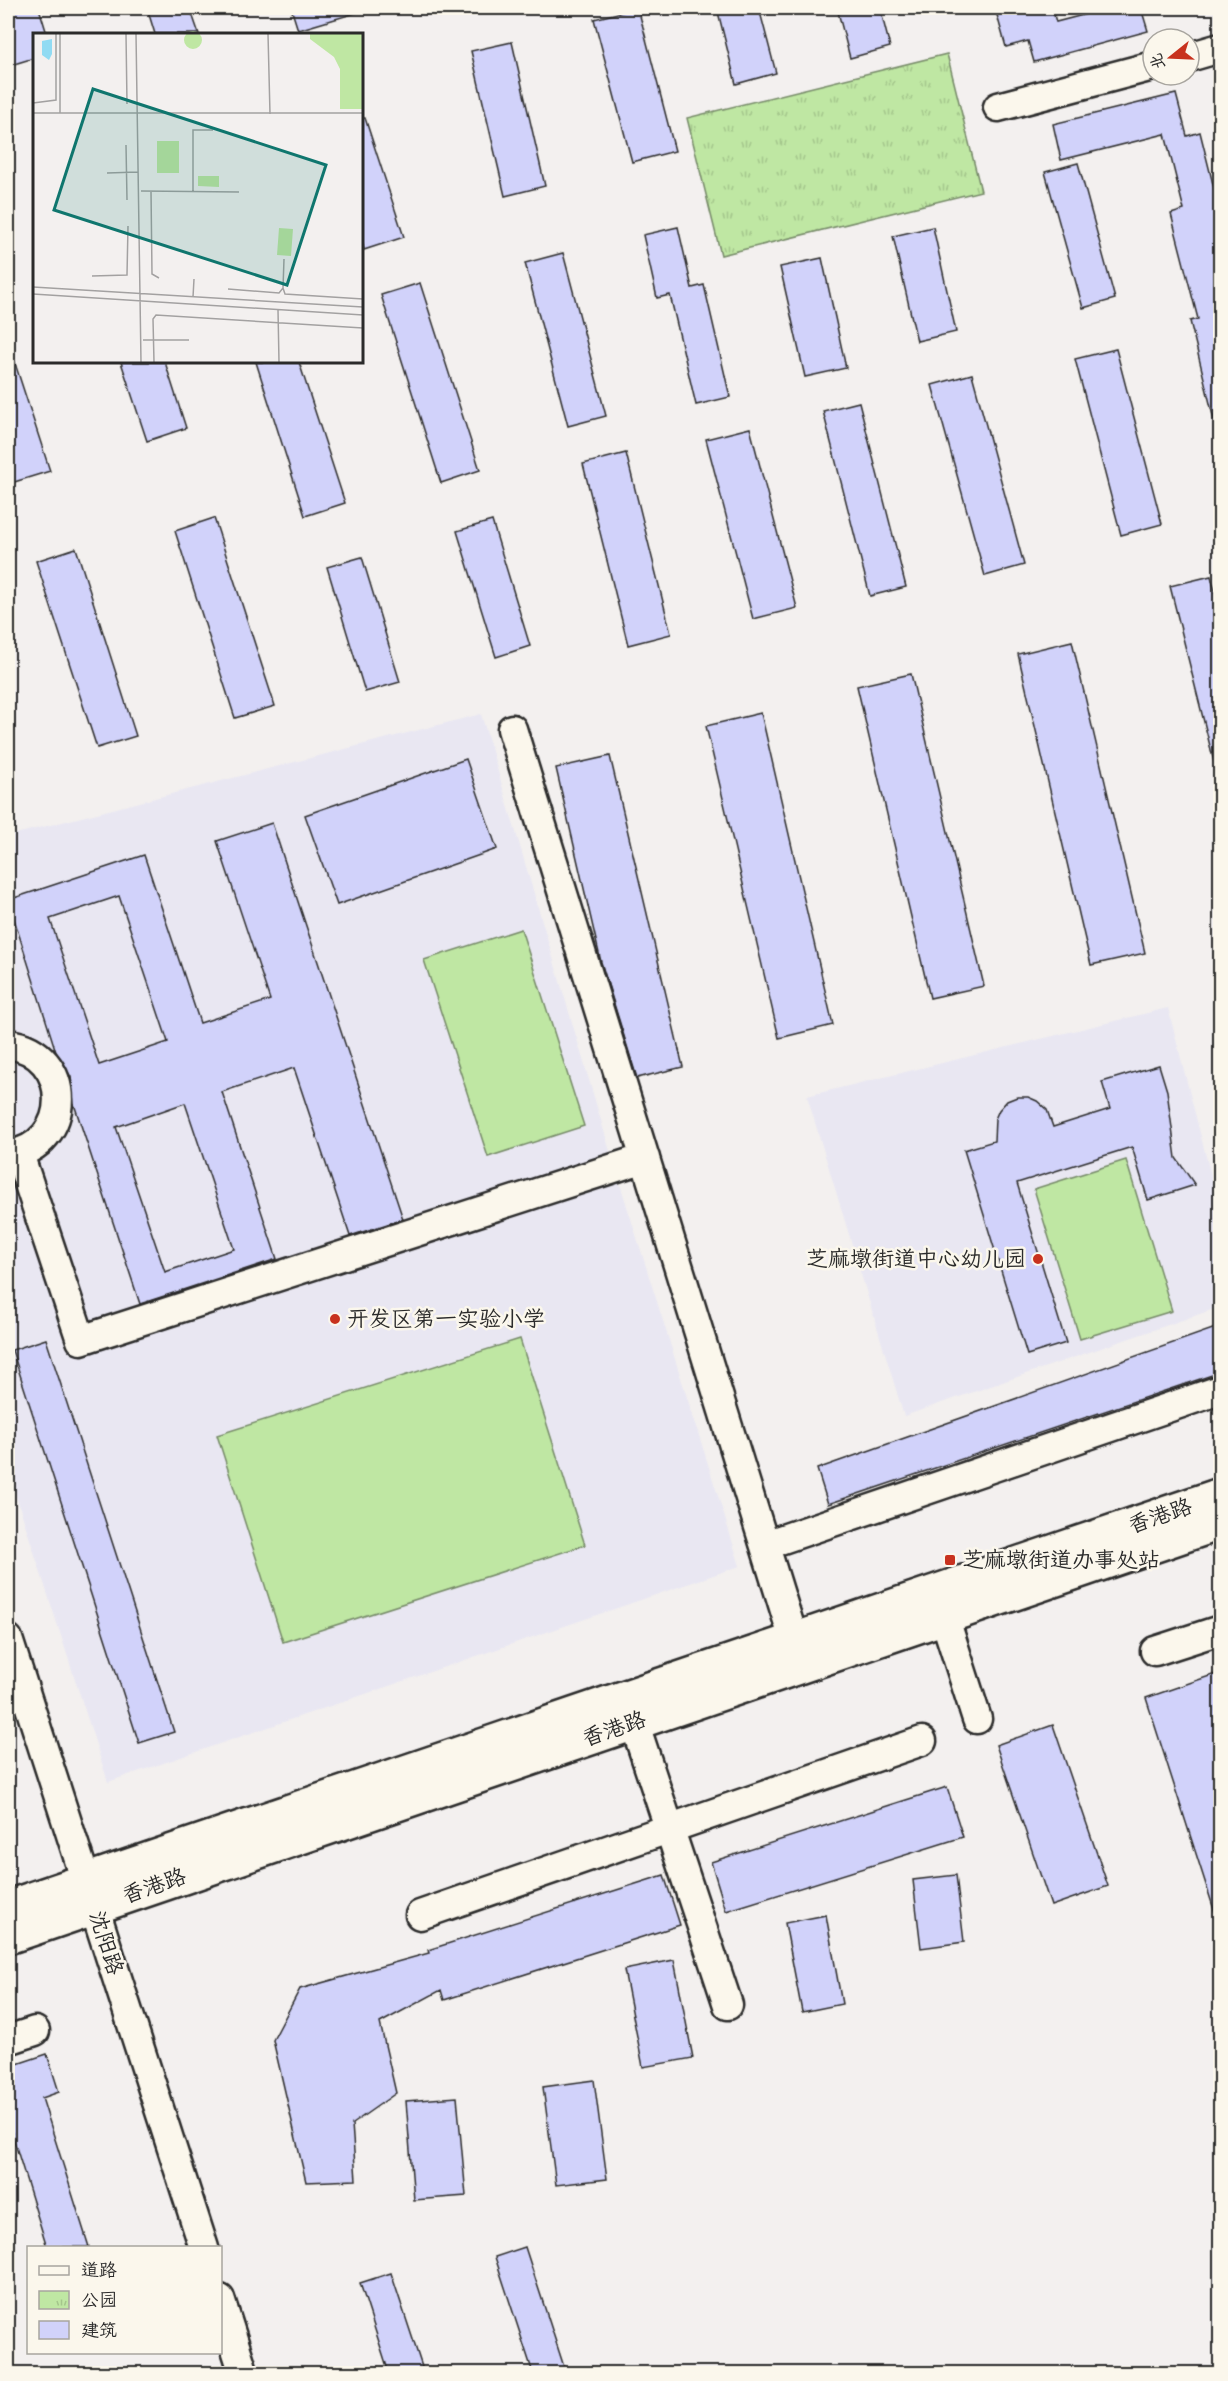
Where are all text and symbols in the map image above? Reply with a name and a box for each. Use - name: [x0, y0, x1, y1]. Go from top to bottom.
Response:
- north arrow: [1141, 27, 1201, 87]
- inset map: [33, 33, 363, 363]
- text: 北: [1147, 51, 1169, 72]
- place label: 芝麻墩街道中心幼儿园: [806, 1246, 1026, 1272]
- marker: 芝麻墩街道中心幼儿园: [1031, 1252, 1045, 1266]
- place label: 开发区第一实验小学: [347, 1306, 545, 1332]
- marker: 开发区第一实验小学: [328, 1312, 342, 1326]
- street label: 香港路: [1125, 1493, 1195, 1539]
- place label: 芝麻墩街道办事处站: [962, 1547, 1160, 1573]
- marker: 芝麻墩街道办事处站: [943, 1553, 957, 1567]
- street label: 香港路: [579, 1706, 649, 1752]
- street label: 香港路: [119, 1863, 189, 1909]
- street label: 沈阳路: [83, 1908, 129, 1978]
- legend: [27, 2246, 222, 2354]
- text: 道路: [81, 2260, 117, 2281]
- text: 公园: [81, 2290, 117, 2311]
- text: 建筑: [81, 2320, 117, 2341]

